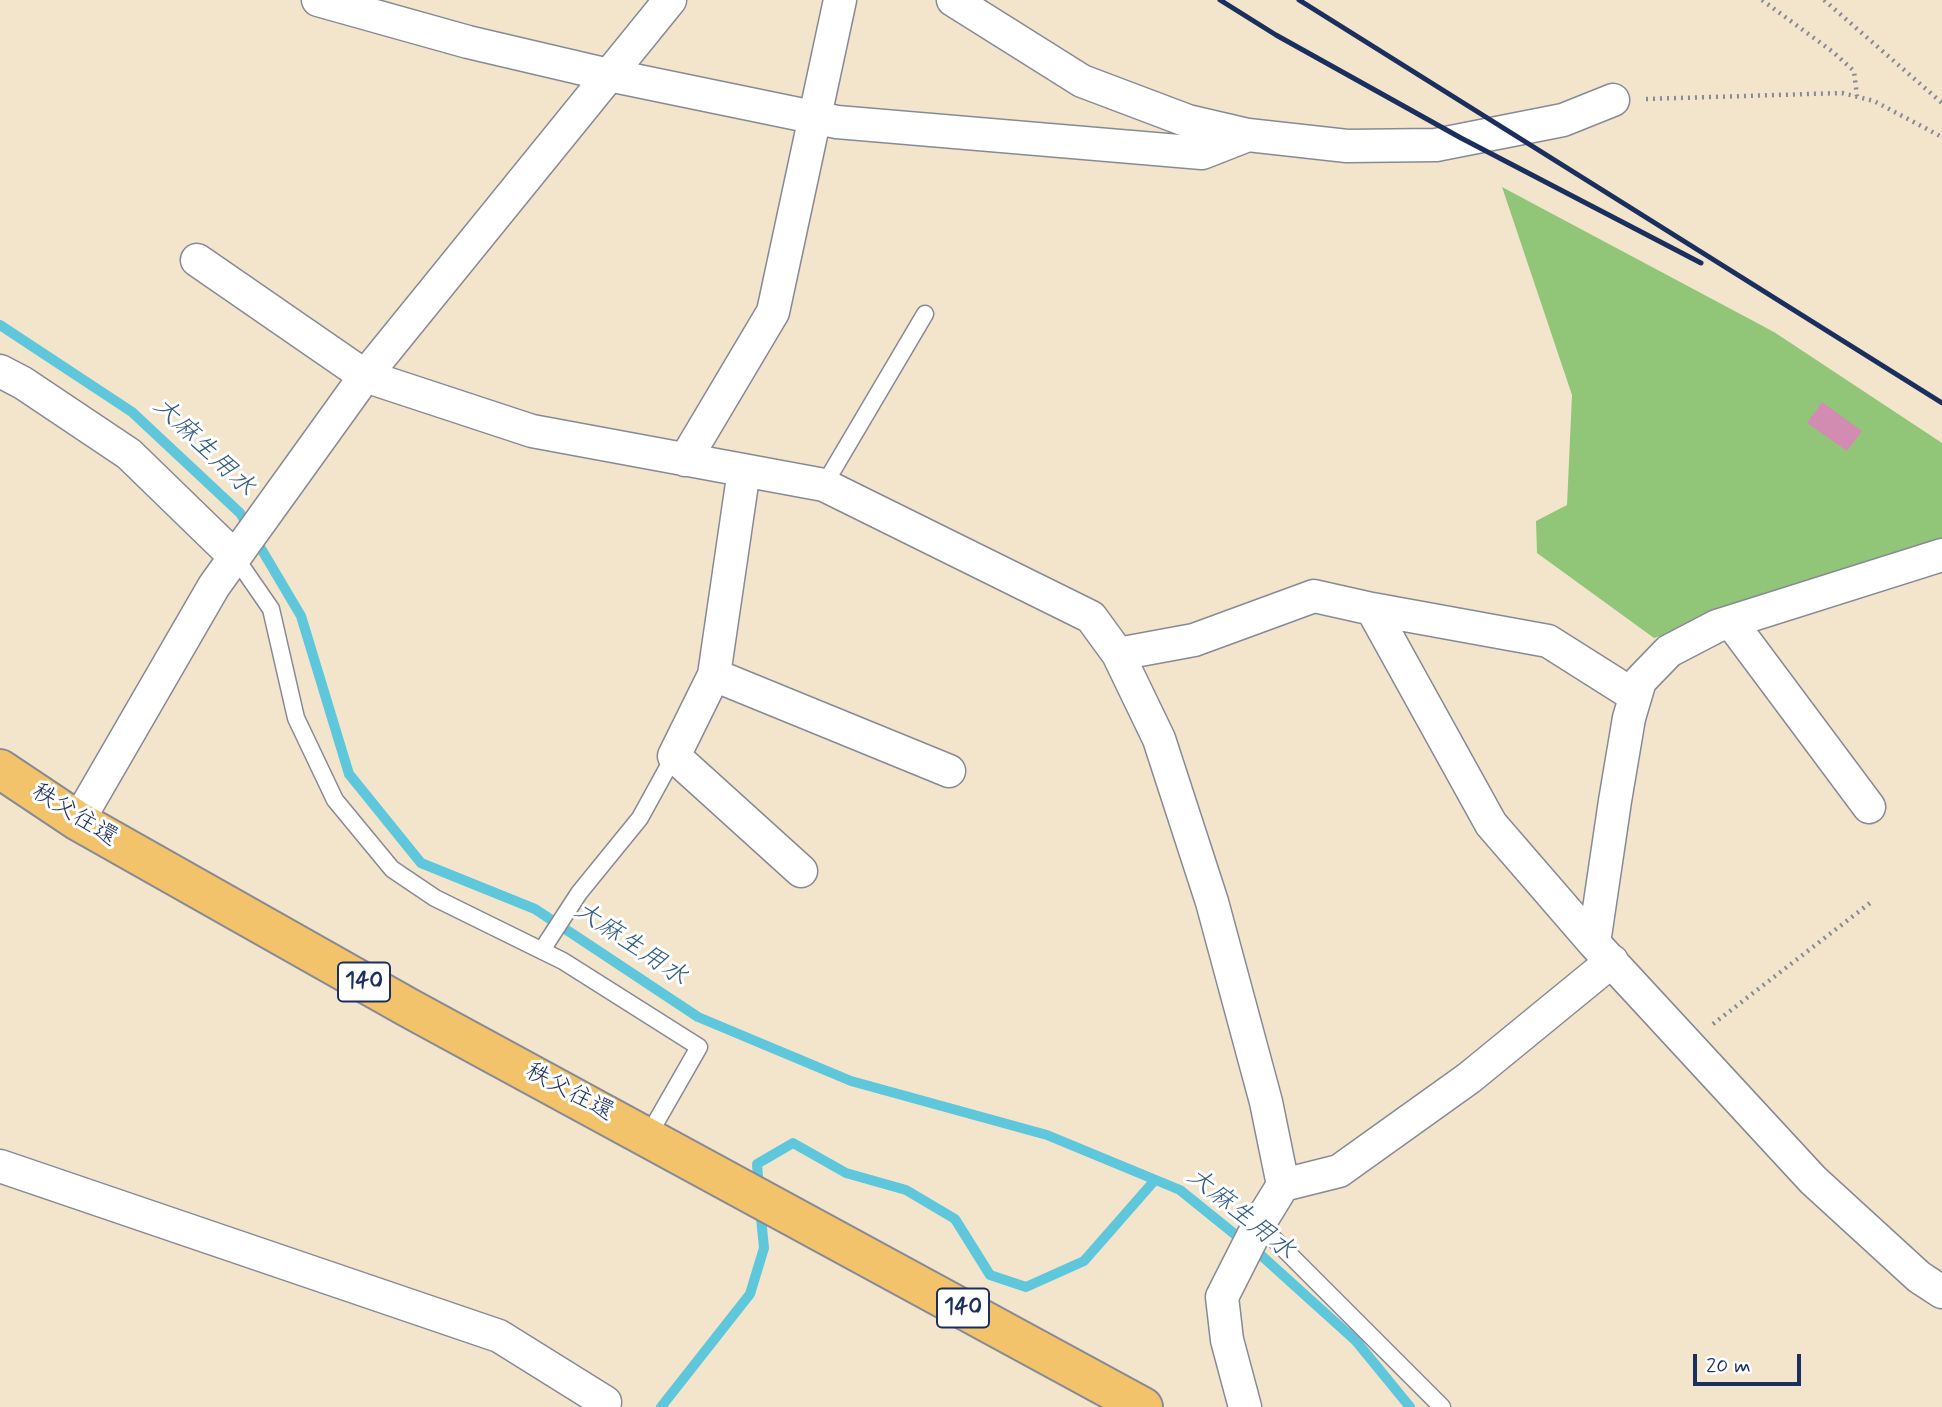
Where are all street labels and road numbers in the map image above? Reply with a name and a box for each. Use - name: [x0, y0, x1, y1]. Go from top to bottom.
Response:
- street label: 秩父往還: [26, 778, 122, 854]
- road number: 140: [338, 962, 390, 1001]
- street label: 秩父往還: [520, 1058, 618, 1128]
- road number: 140: [937, 1288, 989, 1328]

